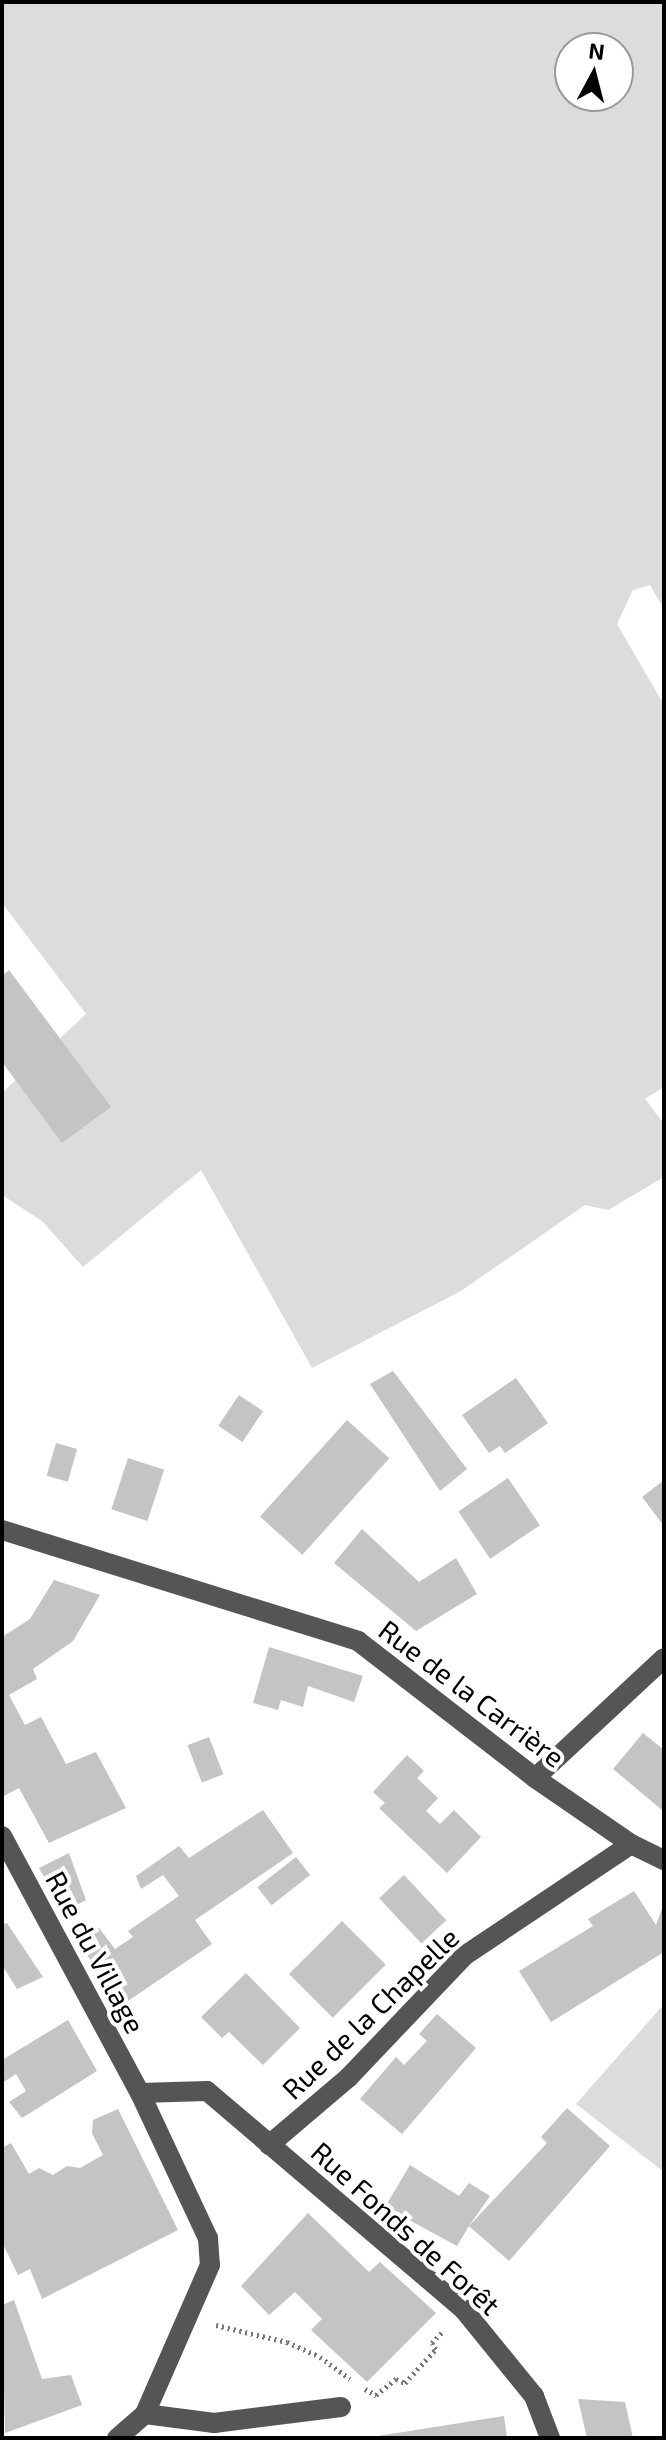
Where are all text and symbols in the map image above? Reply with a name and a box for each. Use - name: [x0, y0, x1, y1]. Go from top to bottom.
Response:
- north arrow: [554, 32, 634, 112]
- text: N: [587, 36, 606, 64]
- street label: Rue de la Carrière: [373, 1612, 571, 1774]
- street label: Rue du Village: [39, 1865, 153, 2039]
- street label: Rue de la Chapelle: [275, 1920, 465, 2106]
- street label: Rue Fonds de Forêt: [305, 2134, 507, 2322]

